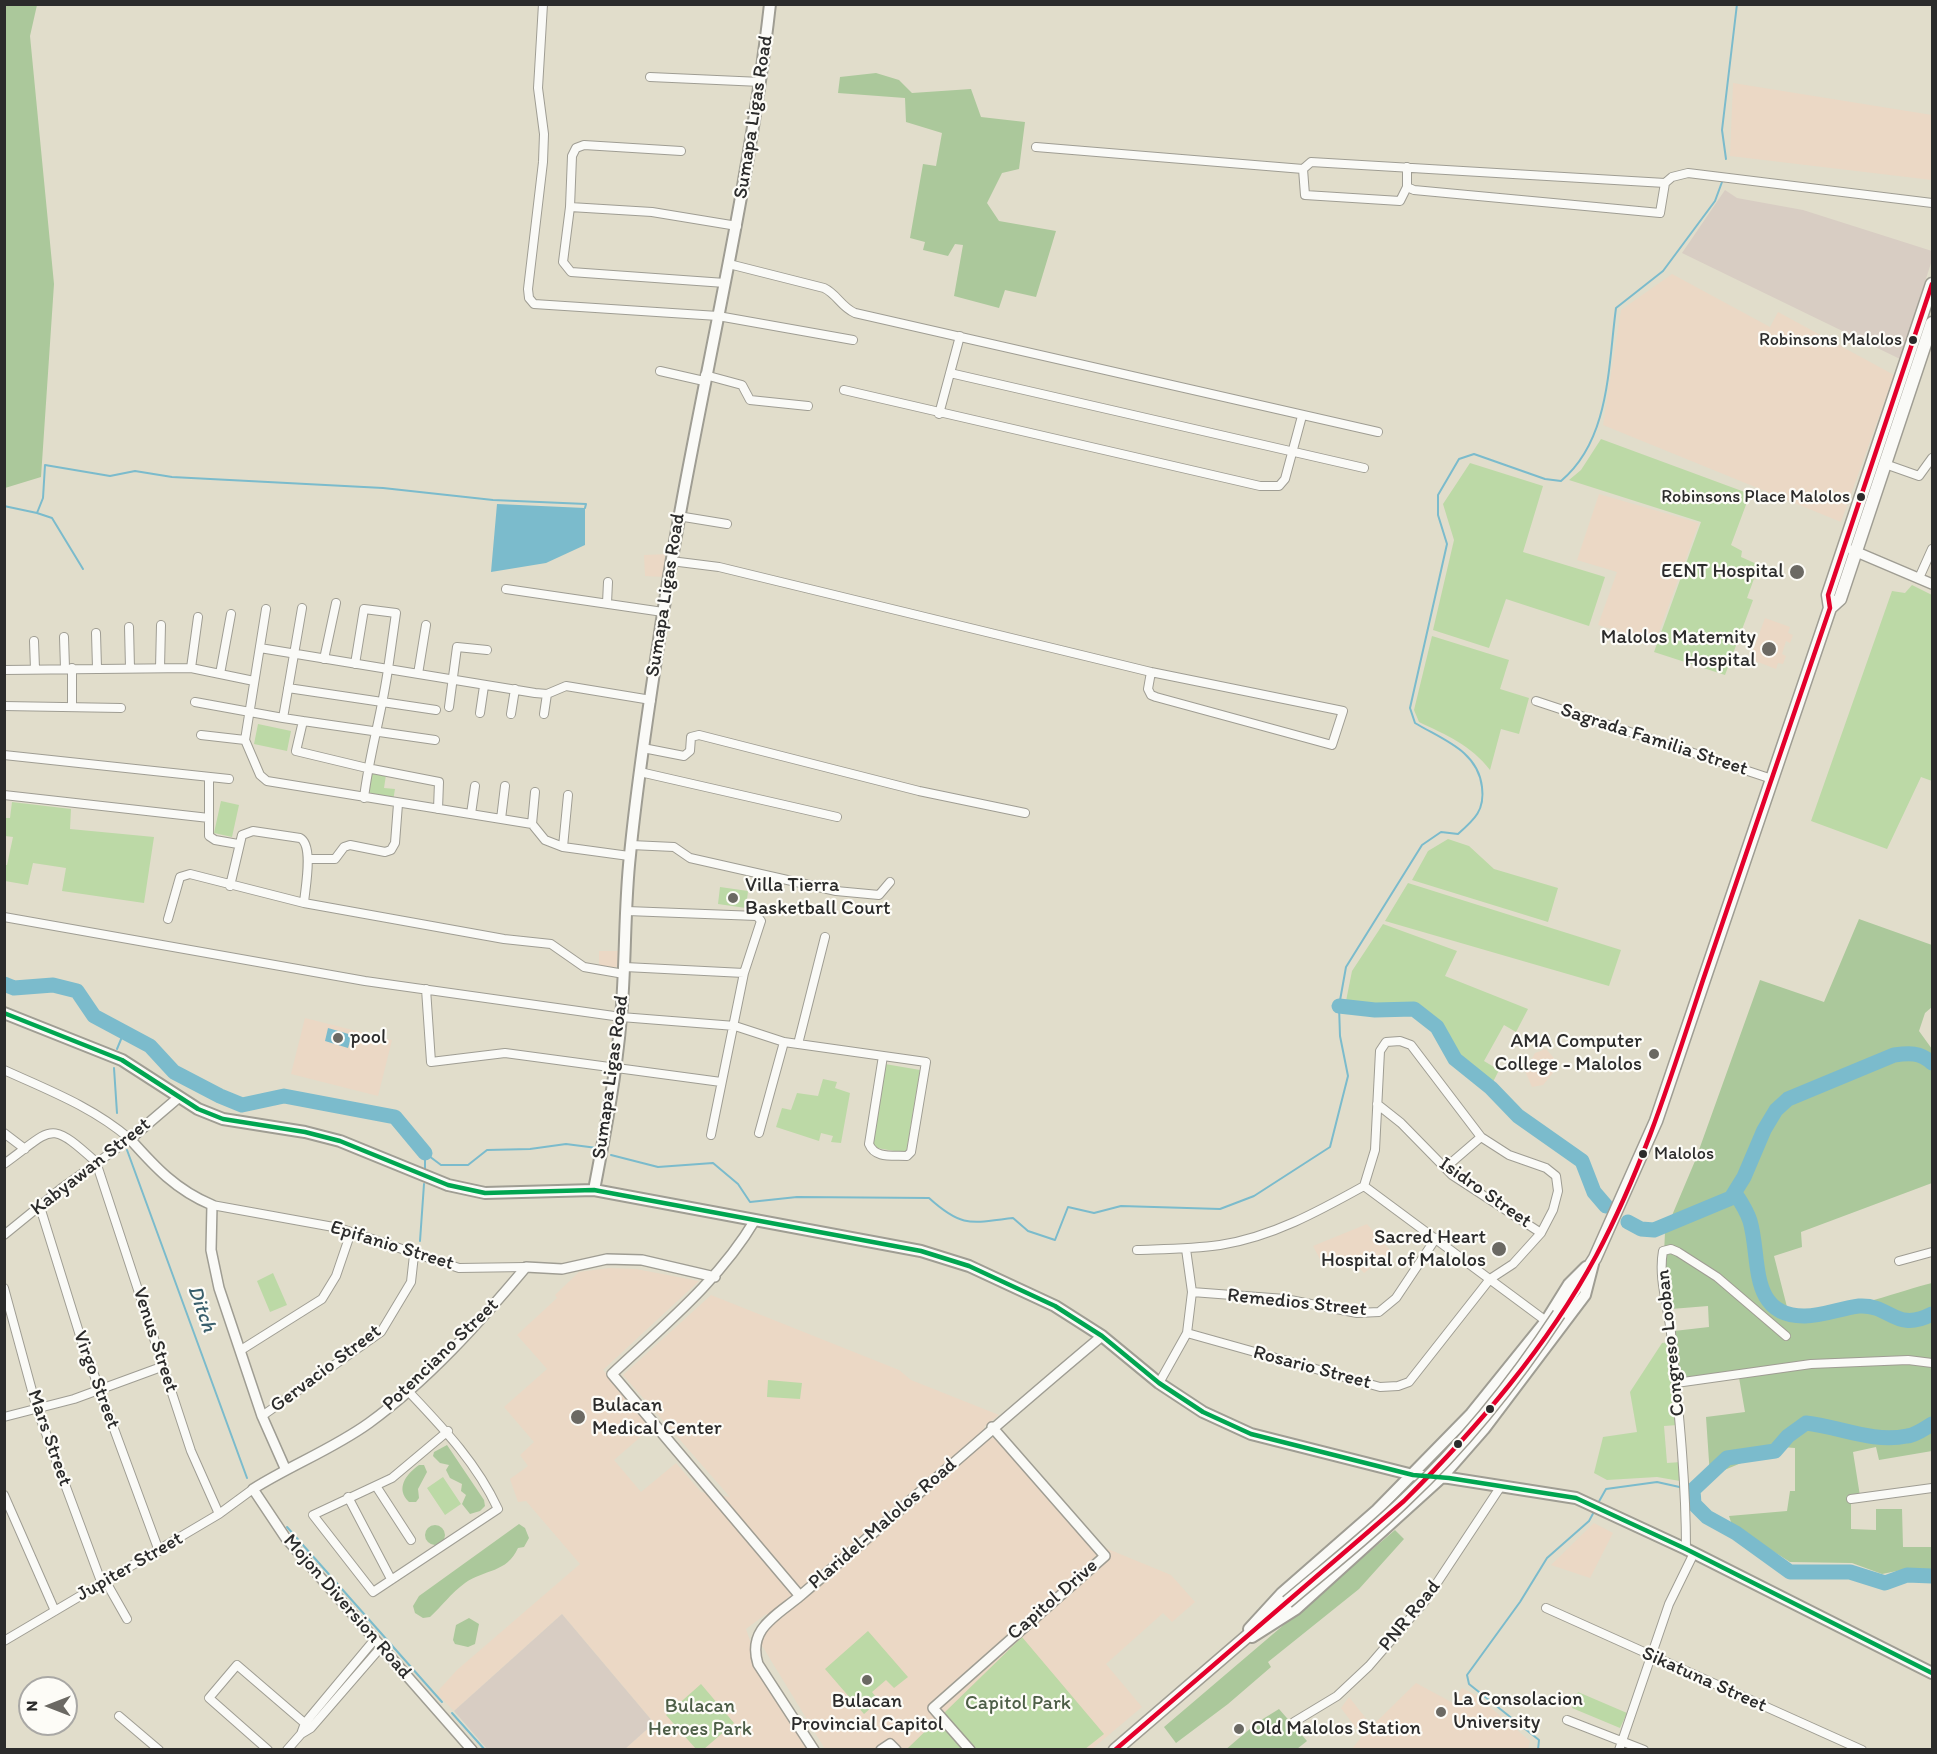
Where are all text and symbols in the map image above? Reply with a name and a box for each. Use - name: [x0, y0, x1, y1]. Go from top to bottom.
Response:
- street label: Sumapa Ligas Road: [729, 33, 779, 201]
- place label: Robinsons Malolos: [1759, 329, 1902, 351]
- marker: Robinsons Malolos: [1907, 334, 1919, 346]
- place label: Robinsons Place Malolos: [1661, 486, 1850, 508]
- marker: Robinsons Place Malolos: [1855, 491, 1867, 503]
- street label: Sumapa Ligas Road: [641, 511, 691, 679]
- place label: EENT Hospital: [1661, 560, 1784, 584]
- marker: EENT Hospital: [1788, 563, 1806, 581]
- place label: Malolos Maternity Hospital: [1601, 626, 1756, 673]
- marker: Malolos Maternity Hospital: [1760, 640, 1778, 658]
- street label: Sagrada Familia Street: [1557, 698, 1751, 782]
- place label: Villa Tierra Basketball Court: [745, 874, 890, 921]
- marker: Villa Tierra Basketball Court: [726, 891, 740, 905]
- street label: Sumapa Ligas Road: [588, 993, 634, 1161]
- place label: pool: [350, 1026, 387, 1050]
- place label: AMA Computer College - Malolos: [1494, 1030, 1642, 1077]
- marker: pool: [331, 1031, 345, 1045]
- marker: AMA Computer College - Malolos: [1647, 1047, 1661, 1061]
- street label: Kabyawan Street: [26, 1113, 156, 1221]
- place label: Malolos: [1654, 1143, 1714, 1165]
- marker: Malolos: [1637, 1148, 1649, 1160]
- street label: Isidro Street: [1434, 1152, 1536, 1234]
- street label: Epifanio Street: [327, 1216, 457, 1276]
- place label: Sacred Heart Hospital of Malolos: [1321, 1226, 1486, 1273]
- marker: Sacred Heart Hospital of Malolos: [1490, 1240, 1508, 1258]
- street label: Congreso Looban: [1651, 1268, 1691, 1418]
- water label: Ditch: [181, 1282, 221, 1336]
- street label: Venus Street: [127, 1284, 183, 1396]
- street label: Remedios Street: [1226, 1284, 1368, 1322]
- street label: Potenciano Street: [378, 1293, 504, 1417]
- street label: Gervacio Street: [266, 1320, 386, 1418]
- street label: Virgo Street: [67, 1328, 125, 1432]
- street label: Rosario Street: [1250, 1341, 1374, 1395]
- street label: Mars Street: [21, 1387, 77, 1489]
- place label: Bulacan Medical Center: [592, 1394, 722, 1441]
- unlabelled marker: [1484, 1403, 1496, 1415]
- marker: Bulacan Medical Center: [569, 1408, 587, 1426]
- unlabelled marker: [1452, 1438, 1464, 1450]
- street label: Plaridel-Malolos Road: [804, 1453, 962, 1595]
- street label: Jupiter Street: [73, 1527, 187, 1607]
- street label: Mojon Diversion Road: [278, 1530, 416, 1684]
- street label: Capitol Drive: [1003, 1554, 1103, 1646]
- street label: PNR Road: [1374, 1575, 1446, 1657]
- street label: Sikatuna Street: [1638, 1642, 1770, 1718]
- marker: Bulacan Provincial Capitol: [860, 1673, 874, 1687]
- north arrow: [18, 1676, 78, 1736]
- place label: La Consolacion University: [1453, 1688, 1583, 1735]
- place label: Bulacan Provincial Capitol: [791, 1690, 943, 1737]
- park label: Capitol Park: [965, 1692, 1071, 1716]
- park label: Bulacan Heroes Park: [648, 1695, 752, 1742]
- text: N: [22, 1701, 41, 1711]
- marker: La Consolacion University: [1434, 1705, 1448, 1719]
- place label: Old Malolos Station: [1251, 1717, 1421, 1741]
- marker: Old Malolos Station: [1232, 1722, 1246, 1736]

